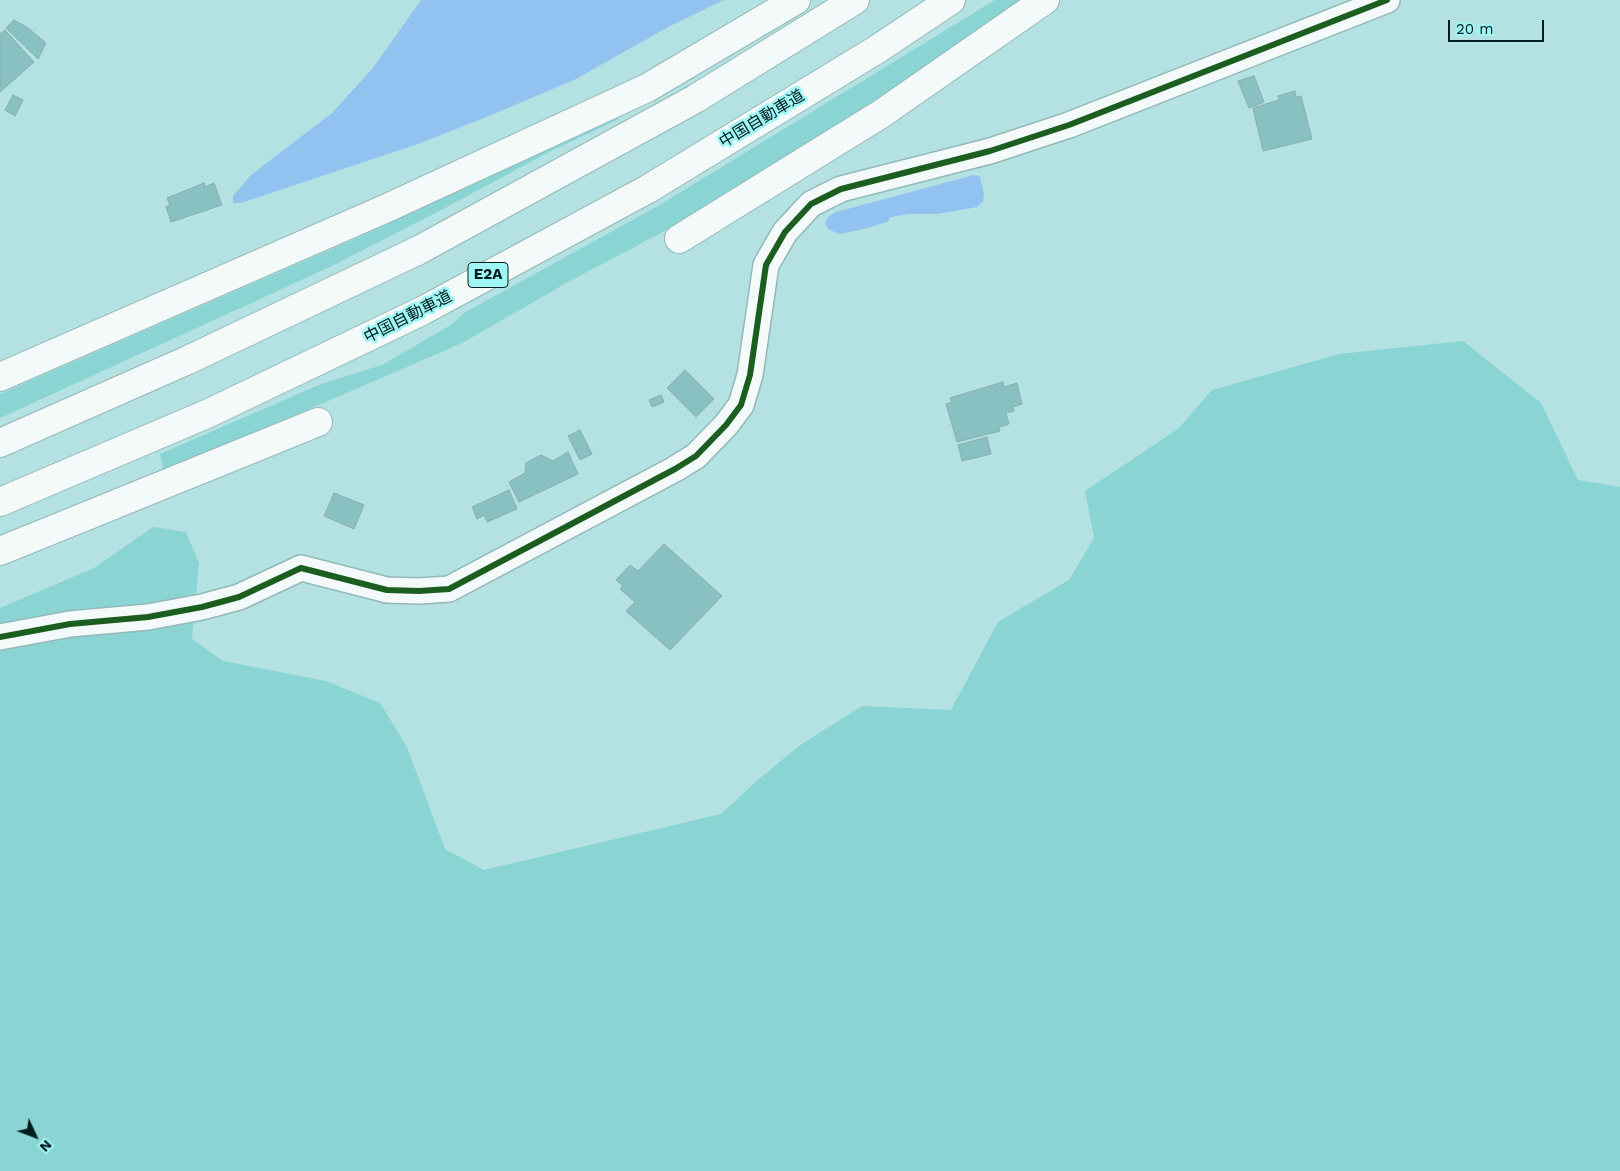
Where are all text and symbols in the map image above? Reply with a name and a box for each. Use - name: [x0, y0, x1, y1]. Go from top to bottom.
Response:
- scale bar: [1450, 10, 1546, 42]
- text: 20 m: [1456, 20, 1494, 38]
- street label: 中国自動車道: [716, 86, 808, 152]
- road number: E2A: [468, 262, 508, 288]
- street label: 中国自動車道: [361, 287, 455, 347]
- north arrow: [10, 1111, 60, 1161]
- text: N: [37, 1137, 55, 1155]

